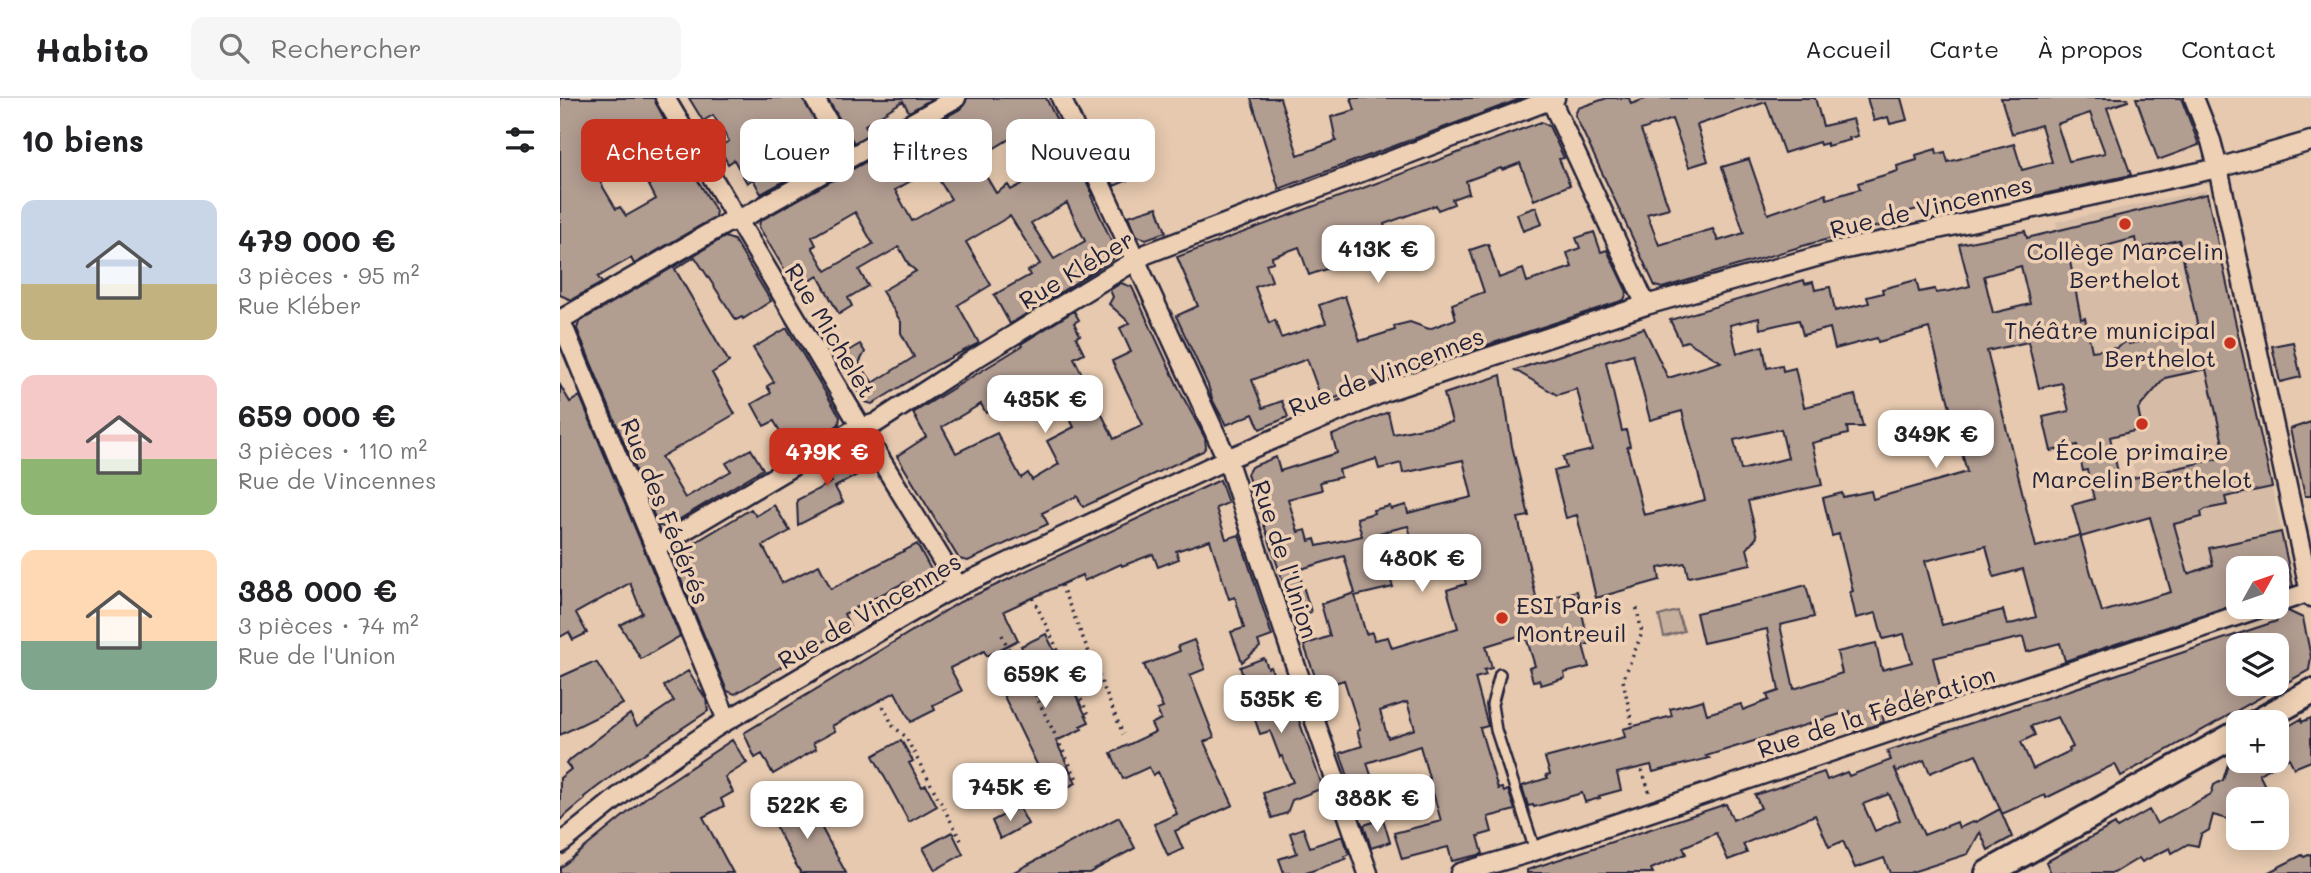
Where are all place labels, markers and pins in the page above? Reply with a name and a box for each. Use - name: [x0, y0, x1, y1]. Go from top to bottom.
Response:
- marker: Collège Marcelin Berthelot: [2117, 216, 2133, 232]
- pin: 413K €: [1321, 226, 1435, 285]
- place label: Collège Marcelin Berthelot: [2027, 235, 2223, 294]
- place label: Théâtre municipal Berthelot: [2004, 314, 2216, 373]
- marker: Théâtre municipal Berthelot: [2222, 335, 2238, 351]
- pin: 435K €: [988, 376, 1102, 435]
- pin: 349K €: [1879, 410, 1993, 470]
- marker: École primaire Marcelin Berthelot: [2134, 416, 2150, 432]
- pin: 479K €: [770, 428, 884, 488]
- place label: École primaire Marcelin Berthelot: [2031, 435, 2253, 494]
- pin: 480K €: [1365, 534, 1479, 594]
- place label: ESI Paris Montreuil: [1516, 589, 1627, 648]
- marker: ESI Paris Montreuil: [1494, 610, 1510, 626]
- pin: 659K €: [988, 650, 1102, 710]
- pin: 535K €: [1224, 676, 1338, 735]
- pin: 745K €: [953, 764, 1067, 823]
- pin: 388K €: [1320, 774, 1434, 834]
- pin: 522K €: [750, 782, 864, 841]

